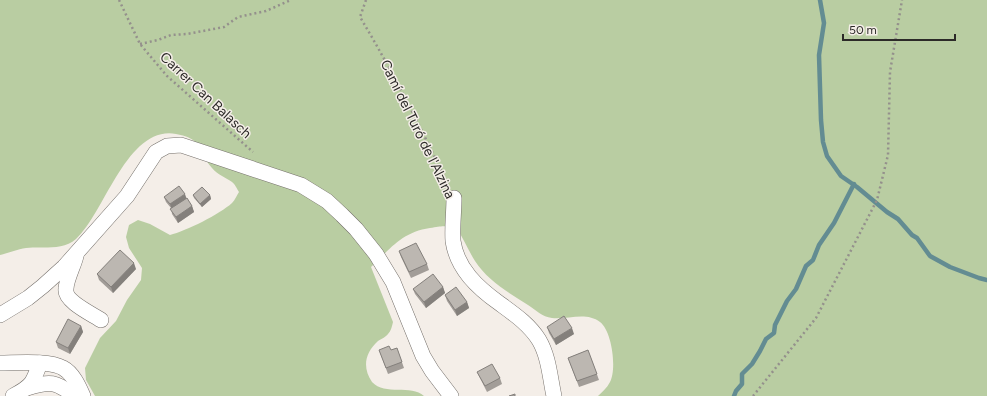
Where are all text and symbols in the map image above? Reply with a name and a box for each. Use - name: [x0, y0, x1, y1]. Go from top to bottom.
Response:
- scale bar: [843, 16, 955, 42]
- text: 50 m: [849, 23, 877, 37]
- street label: Carrer Can Balasch: [156, 49, 255, 142]
- street label: Camí del Turó de l'Alzina: [377, 57, 459, 201]

